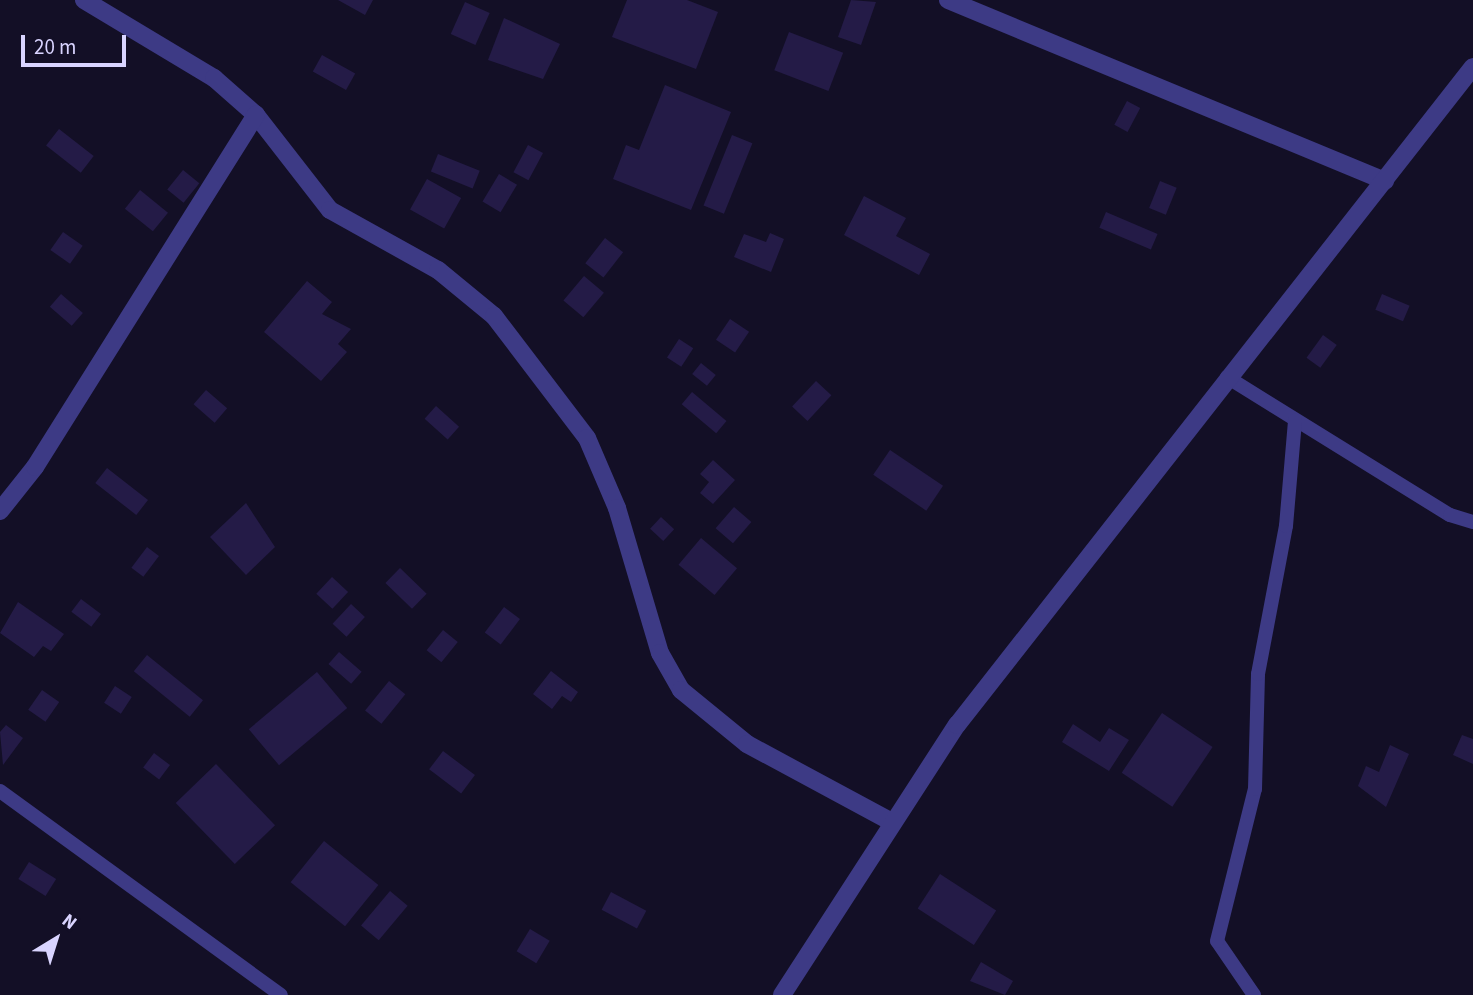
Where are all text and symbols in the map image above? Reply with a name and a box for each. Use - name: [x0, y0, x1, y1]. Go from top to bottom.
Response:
- scale bar: [24, 21, 130, 65]
- text: 20 m: [34, 32, 76, 62]
- north arrow: [21, 904, 91, 974]
- text: N: [56, 908, 83, 937]

